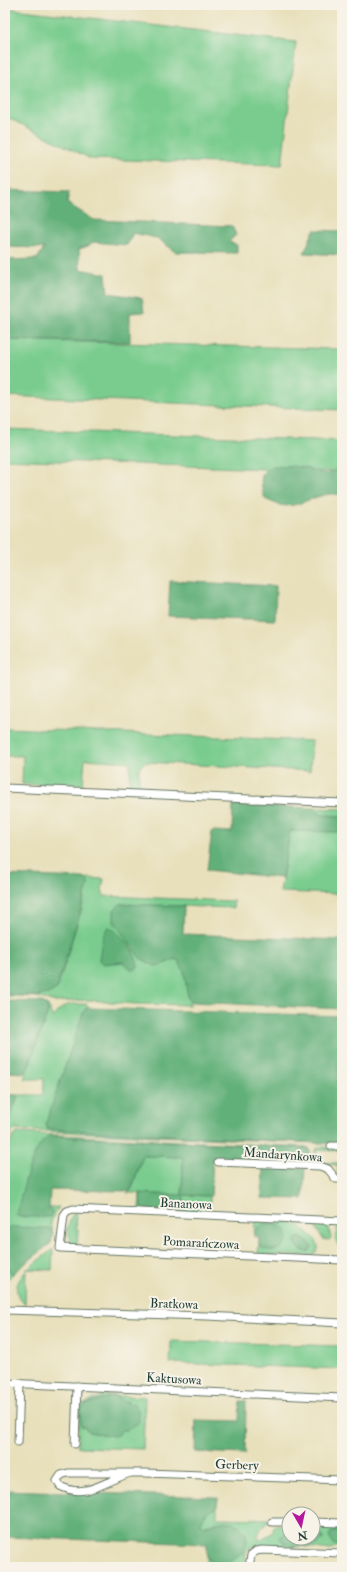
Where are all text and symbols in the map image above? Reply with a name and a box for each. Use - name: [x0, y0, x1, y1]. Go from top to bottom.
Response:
- street label: Mandarynkowa: [243, 1144, 324, 1167]
- street label: Bananowa: [160, 1195, 213, 1213]
- street label: Pomarańczowa: [162, 1233, 240, 1253]
- street label: Bratkowa: [150, 1295, 199, 1313]
- street label: Kaktusowa: [146, 1370, 203, 1388]
- street label: Gerbery: [215, 1456, 259, 1475]
- north arrow: [281, 1506, 321, 1546]
- text: N: [295, 1528, 309, 1543]

